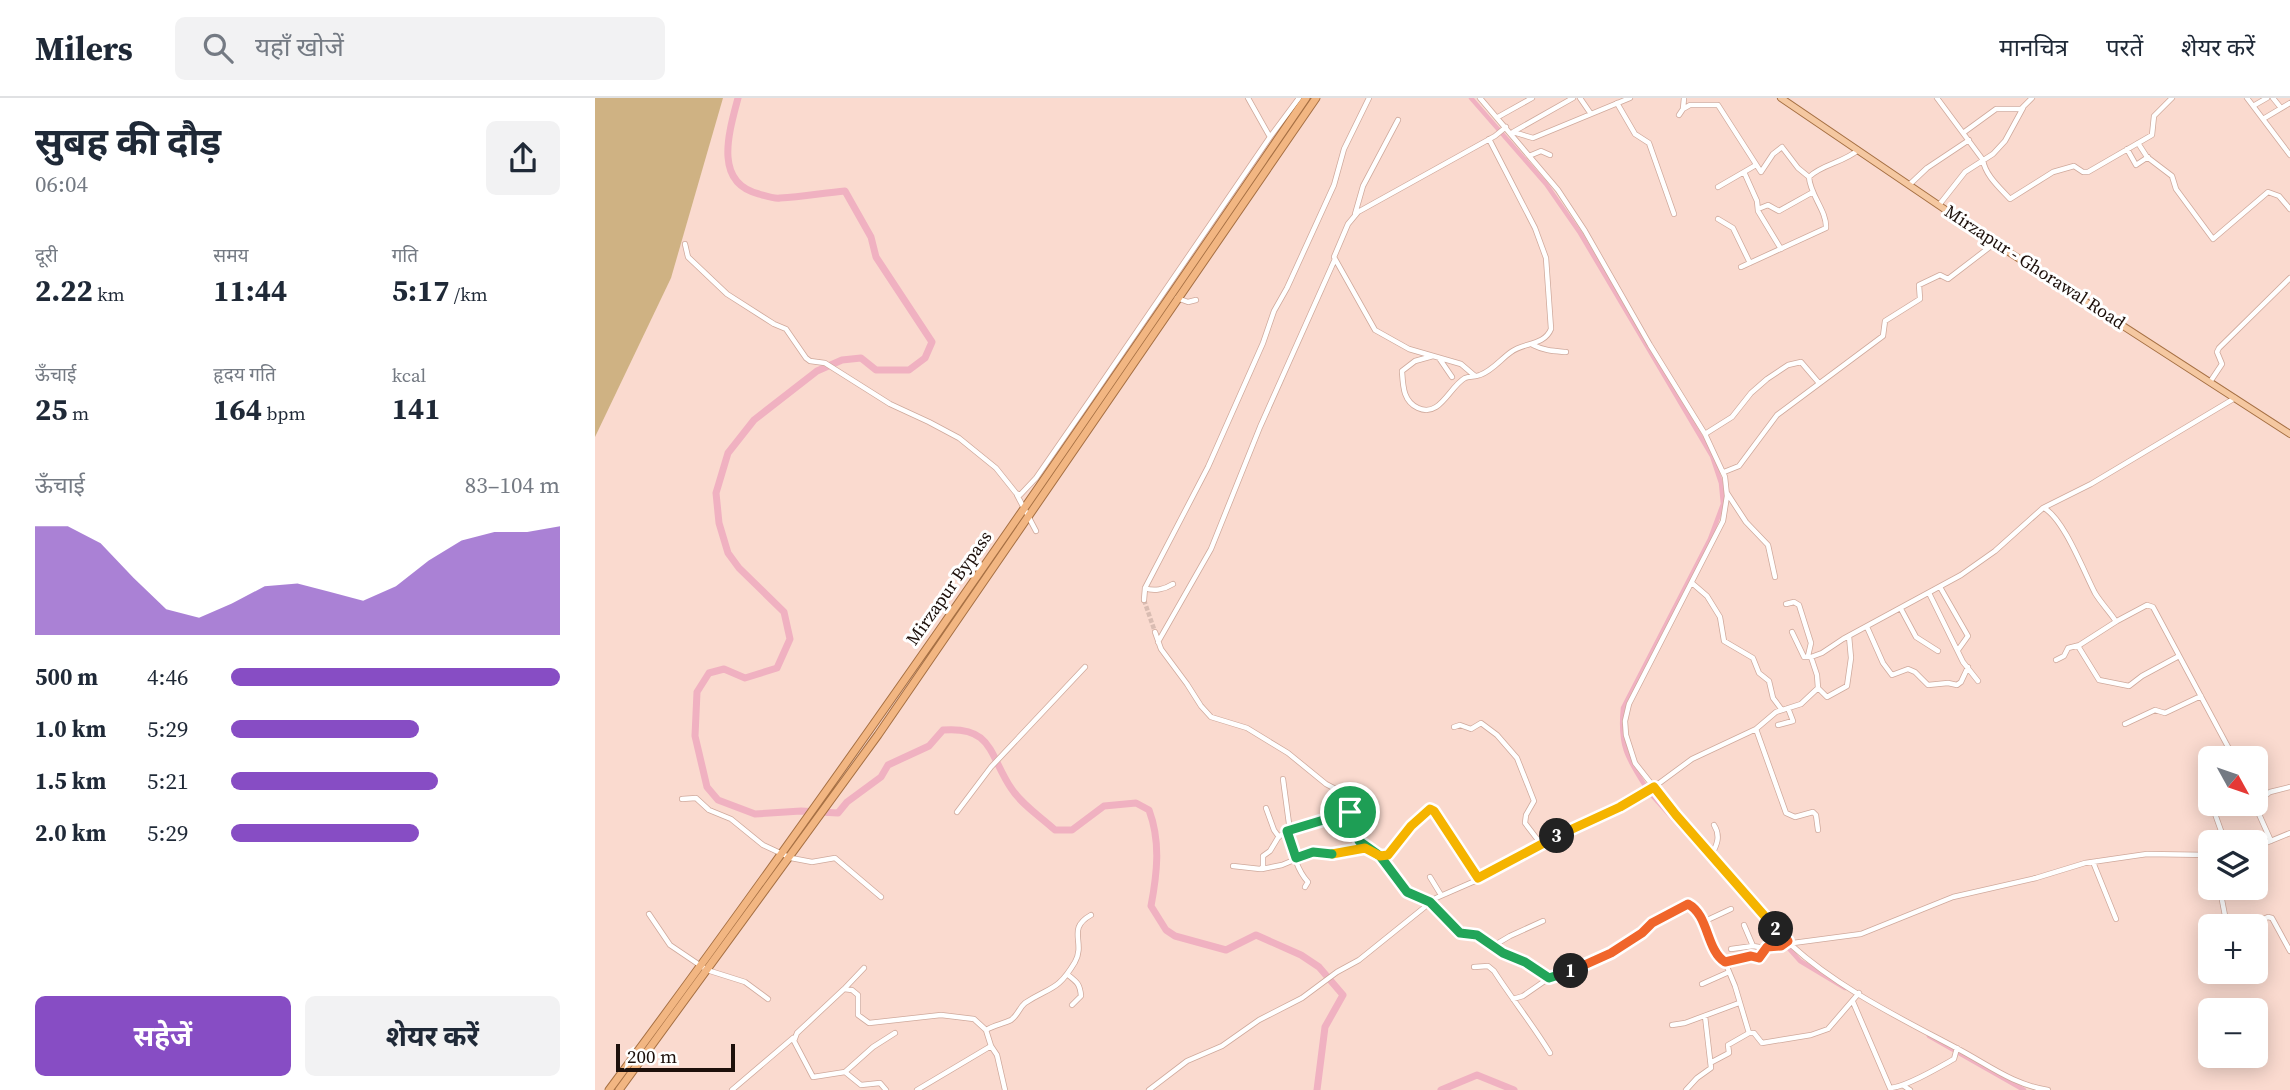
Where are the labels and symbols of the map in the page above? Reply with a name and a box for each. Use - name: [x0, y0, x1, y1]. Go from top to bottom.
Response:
- street label: Mirzapur - Ghorawal Road: [1940, 199, 2130, 334]
- street label: Mirzapur Bypass: [900, 525, 998, 650]
- north arrow: [2198, 746, 2268, 816]
- pin: [1320, 782, 1380, 842]
- pin: 3: [1539, 818, 1574, 854]
- pin: 2: [1759, 912, 1793, 946]
- pin: 1: [1553, 954, 1588, 988]
- scale bar: [616, 1041, 735, 1073]

